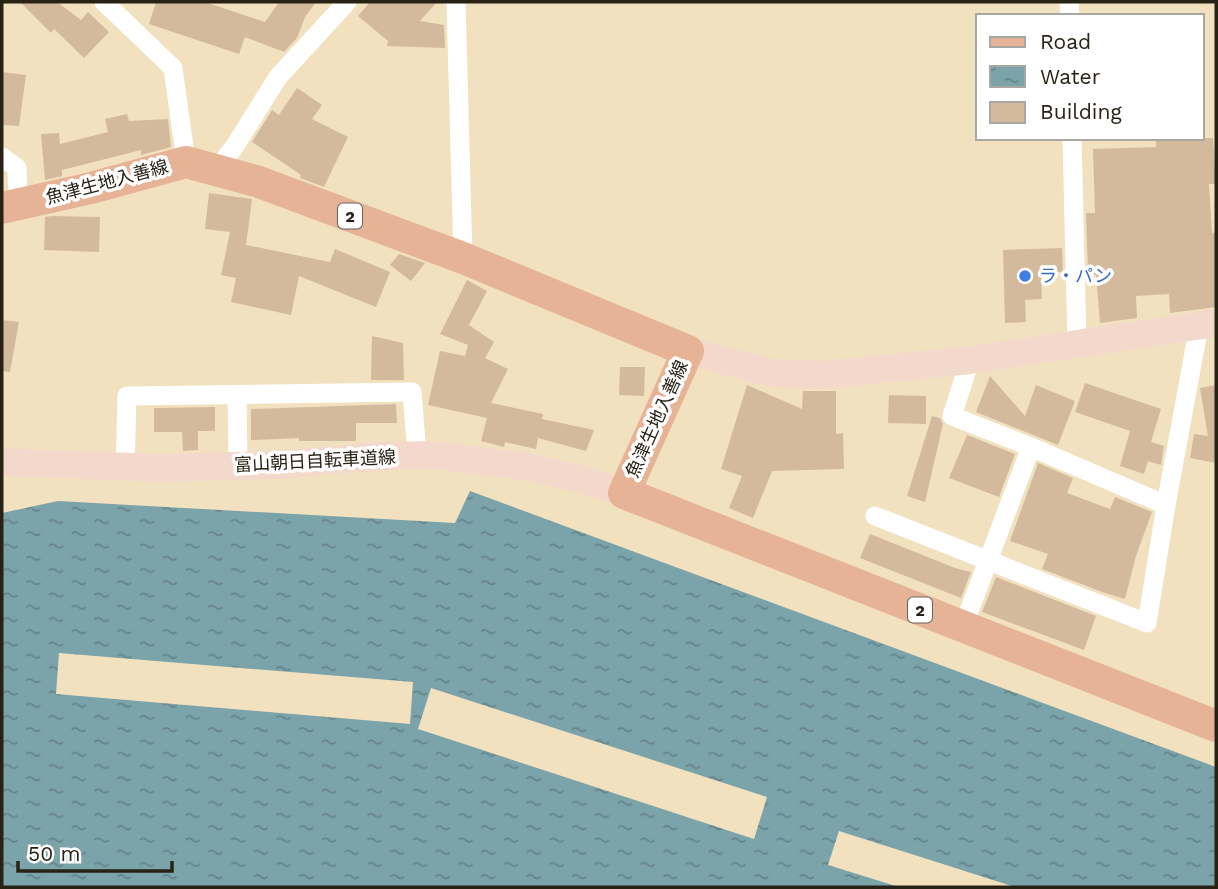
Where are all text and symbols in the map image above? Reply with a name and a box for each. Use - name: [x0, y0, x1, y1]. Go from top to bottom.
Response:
- legend: [976, 14, 1204, 140]
- text: Road: [1040, 29, 1091, 54]
- text: Water: [1040, 64, 1101, 89]
- text: Building: [1040, 99, 1122, 124]
- street label: 魚津生地入善線: [43, 155, 170, 208]
- road number: 2: [338, 204, 362, 229]
- place label: ラ・パン: [1039, 265, 1112, 286]
- marker: ラ・パン: [1017, 268, 1033, 284]
- street label: 魚津生地入善線: [621, 357, 692, 481]
- street label: 富山朝日自転車道線: [234, 446, 396, 475]
- road number: 2: [908, 597, 932, 622]
- scale bar: [18, 830, 172, 874]
- text: 50 m: [28, 841, 80, 866]

